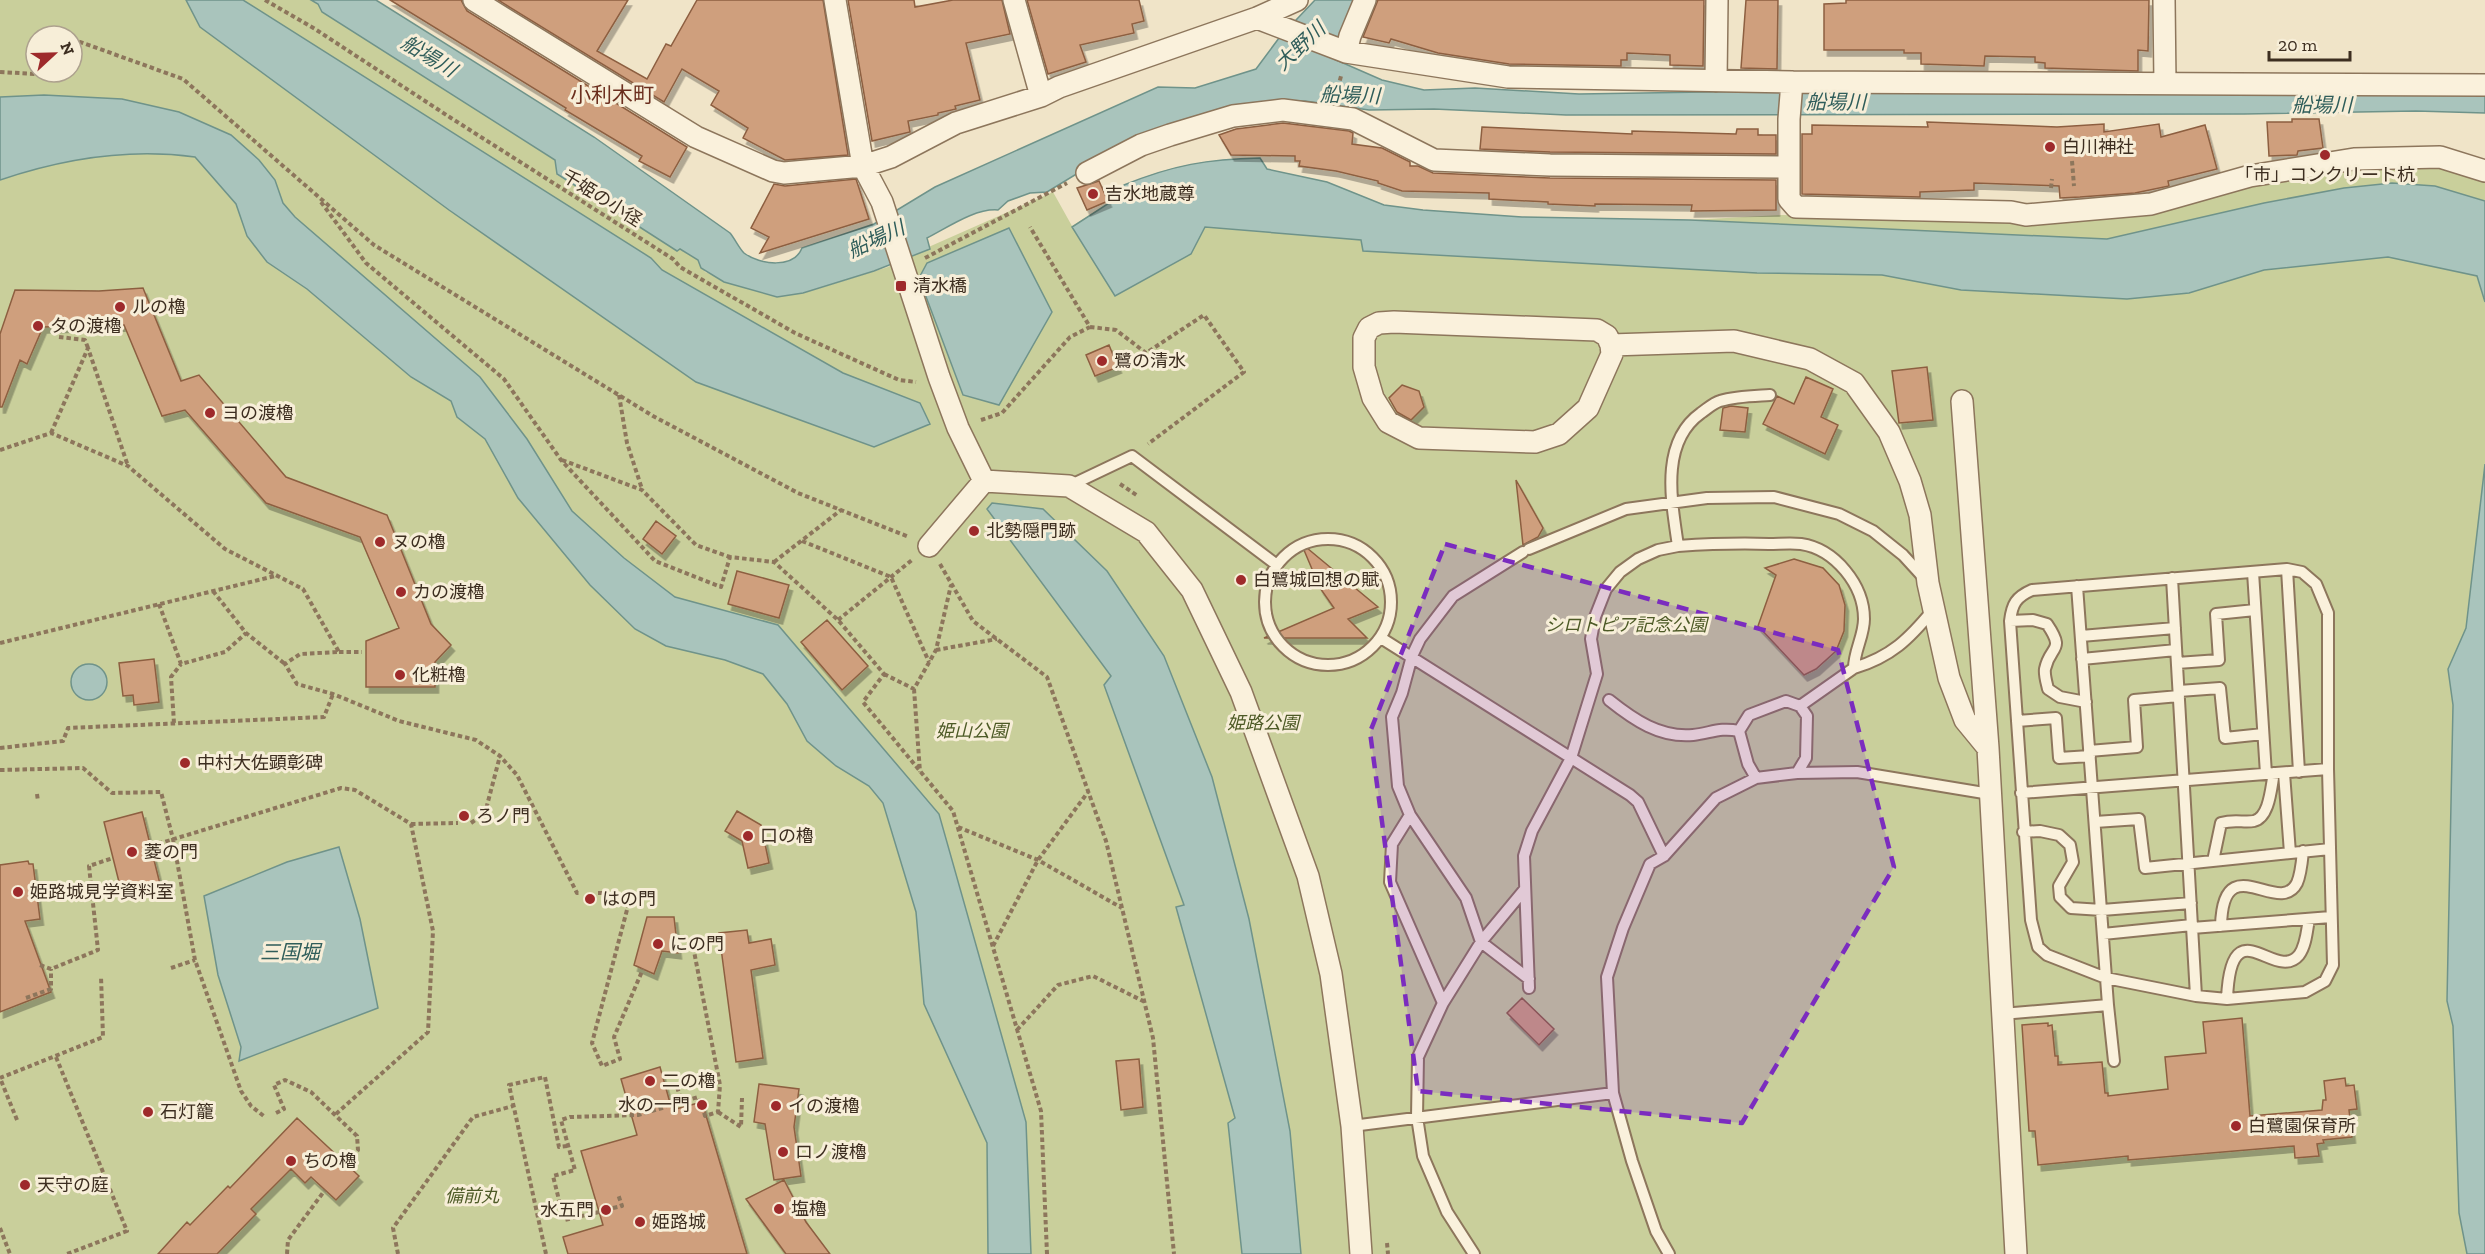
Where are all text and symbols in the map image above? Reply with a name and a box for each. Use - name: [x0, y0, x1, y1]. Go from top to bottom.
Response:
- water label: 大野川: [1270, 15, 1332, 75]
- north arrow: [24, 24, 84, 84]
- scale bar: [2269, 24, 2350, 62]
- water label: 船場川: [397, 30, 463, 83]
- text: 20 m: [2278, 34, 2318, 56]
- text: N: [56, 39, 79, 58]
- district label: 小利木町: [570, 82, 654, 107]
- water label: 船場川: [1320, 82, 1382, 108]
- water label: 船場川: [1806, 90, 1868, 114]
- water label: 船場川: [2292, 93, 2354, 117]
- place label: 白川神社: [2062, 136, 2134, 158]
- marker: 白川神社: [2043, 140, 2057, 154]
- marker: 「市」コンクリート杭: [2318, 148, 2332, 162]
- place label: 「市」コンクリート杭: [2235, 164, 2415, 186]
- street label: 千姫の小径: [558, 165, 646, 231]
- place label: 吉水地蔵尊: [1105, 183, 1195, 205]
- marker: 吉水地蔵尊: [1086, 187, 1100, 201]
- water label: 船場川: [844, 215, 910, 263]
- place label: 清水橋: [913, 275, 967, 297]
- marker: 清水橋: [894, 279, 908, 293]
- place label: ルの櫓: [132, 296, 186, 318]
- marker: ルの櫓: [113, 300, 127, 314]
- place label: タの渡櫓: [50, 315, 122, 337]
- marker: タの渡櫓: [31, 319, 45, 333]
- place label: 鷺の清水: [1114, 350, 1186, 372]
- marker: 鷺の清水: [1095, 354, 1109, 368]
- place label: ヨの渡櫓: [222, 402, 294, 424]
- marker: ヨの渡櫓: [203, 406, 217, 420]
- place label: 北勢隠門跡: [986, 520, 1076, 542]
- marker: 北勢隠門跡: [967, 524, 981, 538]
- place label: ヌの櫓: [392, 531, 446, 553]
- marker: ヌの櫓: [373, 535, 387, 549]
- place label: 白鷺城回想の賦: [1253, 569, 1379, 591]
- marker: 白鷺城回想の賦: [1234, 573, 1248, 587]
- place label: カの渡櫓: [413, 581, 485, 603]
- marker: カの渡櫓: [394, 585, 408, 599]
- park label: シロトピア記念公園: [1545, 614, 1710, 636]
- place label: 化粧櫓: [412, 664, 466, 686]
- marker: 化粧櫓: [393, 668, 407, 682]
- park label: 姫路公園: [1227, 712, 1302, 734]
- park label: 姫山公園: [936, 720, 1011, 742]
- place label: 中村大佐顕彰碑: [197, 752, 323, 774]
- marker: 中村大佐顕彰碑: [178, 756, 192, 770]
- place label: ろノ門: [476, 805, 530, 827]
- marker: ろノ門: [457, 809, 471, 823]
- place label: 口の櫓: [760, 825, 814, 847]
- marker: 口の櫓: [741, 829, 755, 843]
- place label: 菱の門: [144, 841, 198, 863]
- marker: 菱の門: [125, 845, 139, 859]
- place label: 姫路城見学資料室: [30, 881, 174, 903]
- marker: 姫路城見学資料室: [11, 885, 25, 899]
- place label: はの門: [602, 888, 656, 910]
- marker: はの門: [583, 892, 597, 906]
- place label: にの門: [670, 933, 724, 955]
- marker: にの門: [651, 937, 665, 951]
- water label: 三国堀: [260, 940, 323, 964]
- place label: 二の櫓: [662, 1070, 716, 1092]
- marker: 二の櫓: [643, 1074, 657, 1088]
- place label: 水の一門: [618, 1094, 690, 1116]
- place label: イの渡櫓: [788, 1095, 860, 1117]
- marker: 水の一門: [695, 1098, 709, 1112]
- marker: イの渡櫓: [769, 1099, 783, 1113]
- place label: 石灯籠: [160, 1101, 214, 1123]
- marker: 石灯籠: [141, 1105, 155, 1119]
- place label: 白鷺園保育所: [2248, 1115, 2356, 1137]
- marker: 白鷺園保育所: [2229, 1119, 2243, 1133]
- place label: ロノ渡櫓: [795, 1141, 867, 1163]
- marker: ロノ渡櫓: [776, 1145, 790, 1159]
- place label: ちの櫓: [303, 1150, 357, 1172]
- marker: ちの櫓: [284, 1154, 298, 1168]
- place label: 天守の庭: [37, 1174, 109, 1196]
- marker: 天守の庭: [18, 1178, 32, 1192]
- park label: 備前丸: [445, 1185, 500, 1207]
- place label: 塩櫓: [791, 1198, 827, 1220]
- place label: 水五門: [540, 1199, 594, 1221]
- marker: 塩櫓: [772, 1202, 786, 1216]
- marker: 水五門: [599, 1203, 613, 1217]
- place label: 姫路城: [652, 1211, 706, 1233]
- marker: 姫路城: [633, 1215, 647, 1229]

